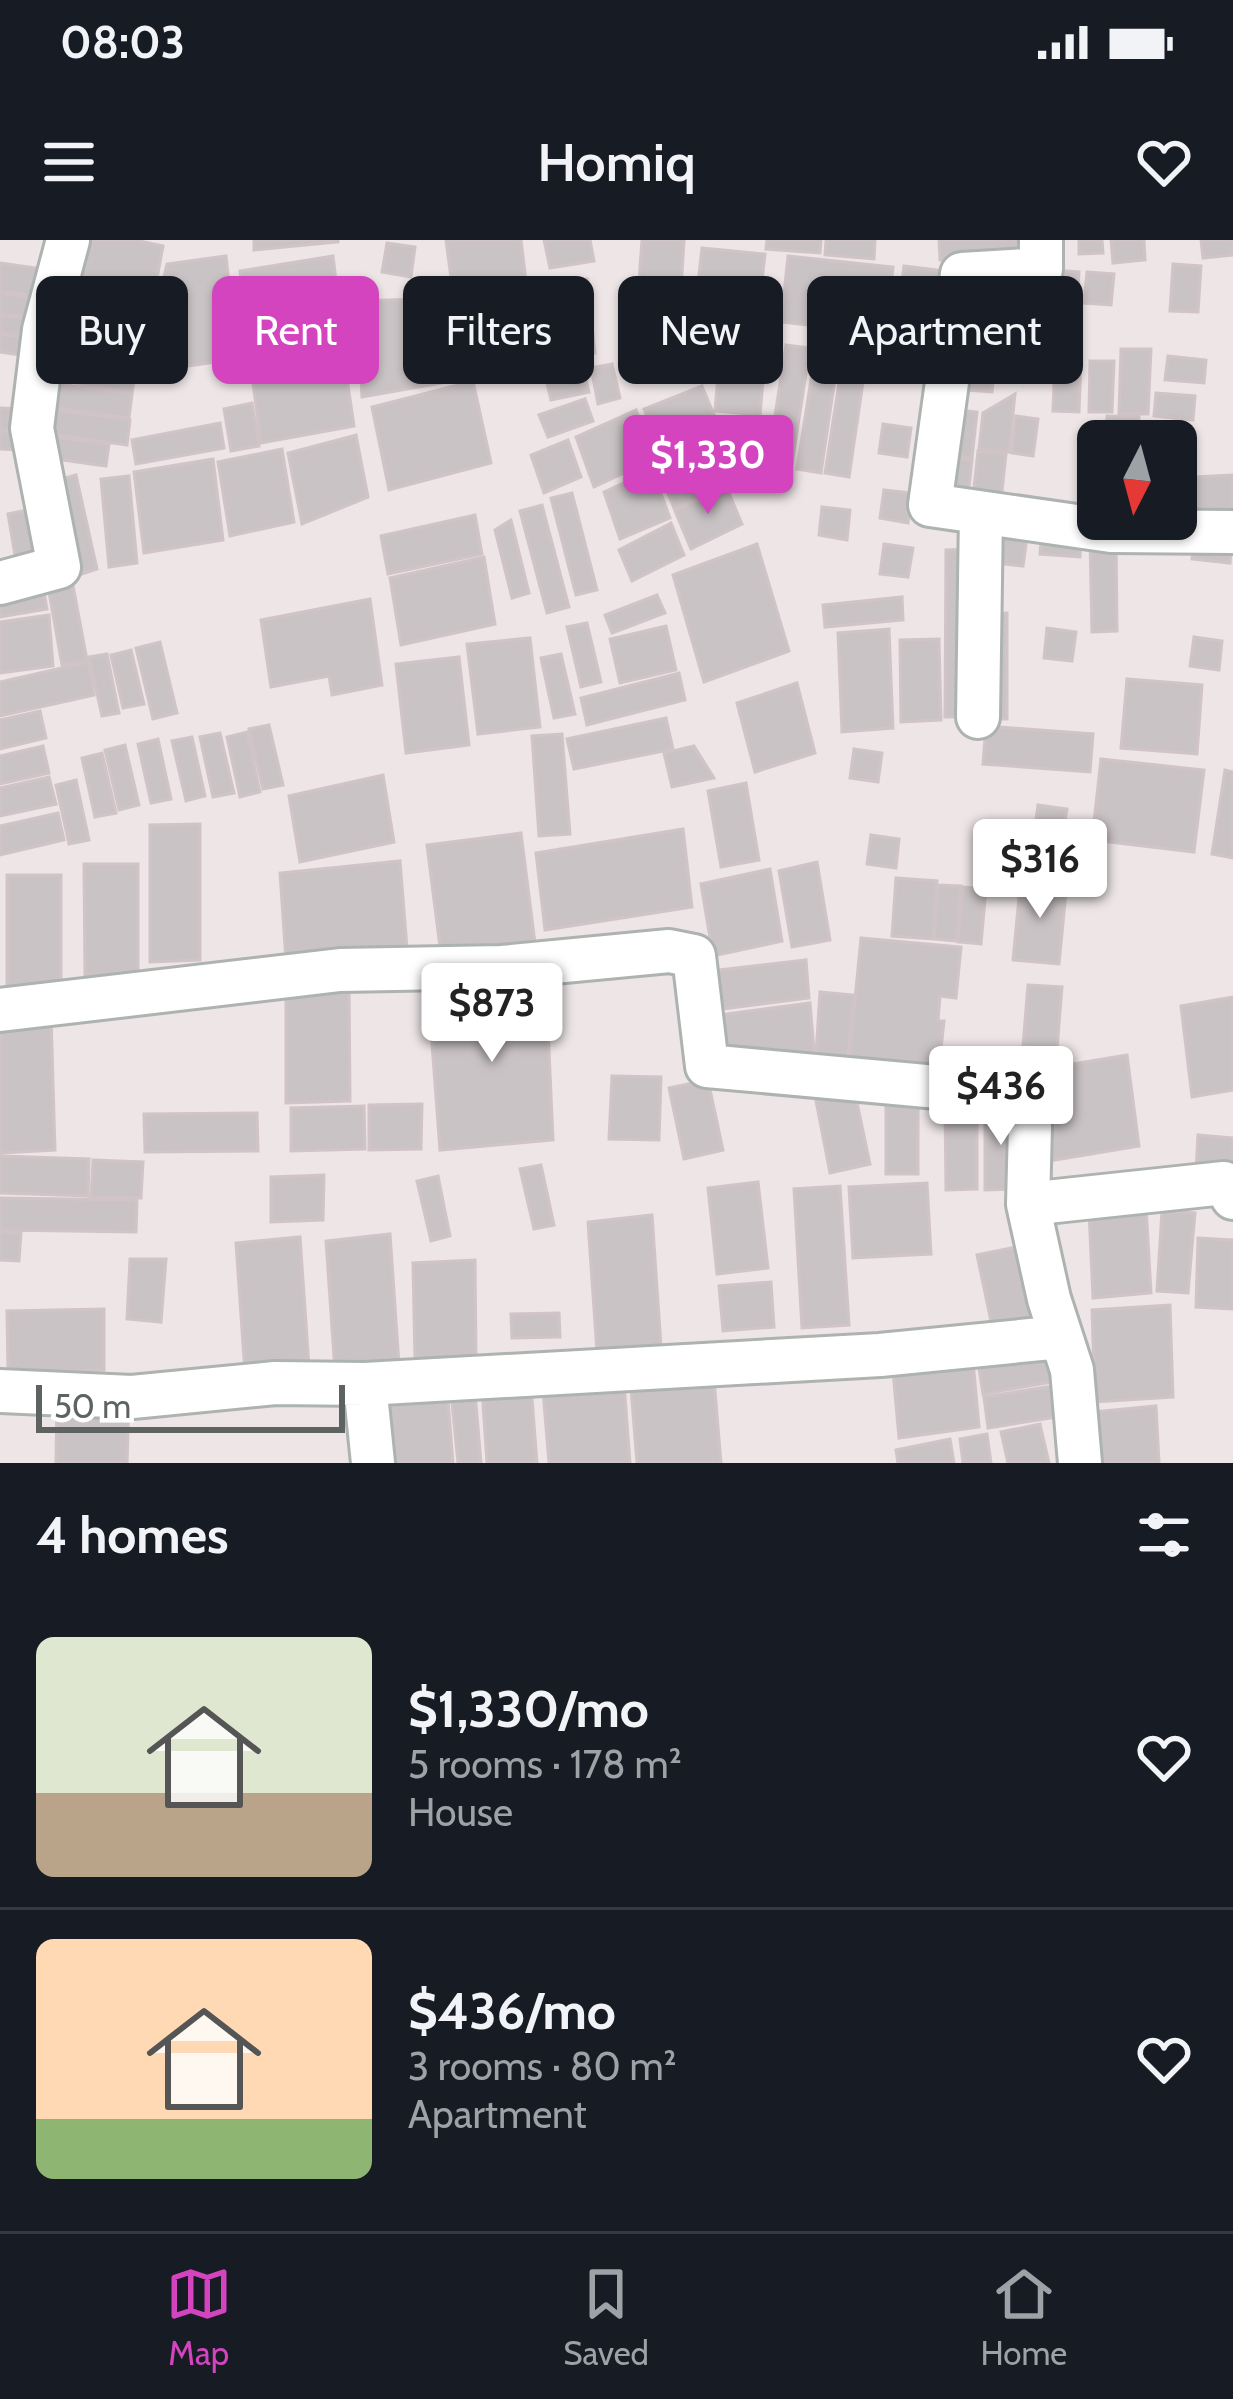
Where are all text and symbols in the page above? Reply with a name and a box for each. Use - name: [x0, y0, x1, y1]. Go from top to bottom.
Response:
- text: 08:03: [60, 15, 185, 69]
- icon: menu: [36, 129, 102, 195]
- text: Homiq: [537, 129, 696, 195]
- icon: heart: [1131, 129, 1197, 195]
- chip: Buy: [36, 276, 188, 384]
- chip: Rent: [212, 276, 379, 384]
- chip: Filters: [403, 276, 594, 384]
- chip: New: [618, 276, 783, 384]
- chip: Apartment: [807, 276, 1083, 384]
- pin: $1,330: [610, 415, 806, 517]
- north arrow: [1077, 420, 1197, 540]
- map controls: [1077, 420, 1197, 540]
- text: $1,330: [650, 430, 766, 478]
- pin: $316: [969, 819, 1111, 921]
- text: $316: [1000, 834, 1080, 882]
- pin: $873: [421, 963, 563, 1065]
- text: $873: [448, 978, 536, 1026]
- pin: $436: [930, 1046, 1072, 1148]
- text: $436: [956, 1061, 1046, 1109]
- scale bar: [36, 1379, 345, 1432]
- text: 50 m: [54, 1386, 131, 1426]
- icon: filters: [1131, 1502, 1197, 1568]
- text: 4 homes: [36, 1504, 228, 1566]
- text: $1,330/mo: [408, 1678, 649, 1740]
- icon: home: [132, 1685, 276, 1829]
- icon: heart: [1131, 1724, 1197, 1790]
- text: 5 rooms · 178 m²: [408, 1740, 682, 1788]
- text: House: [408, 1788, 513, 1836]
- text: $436/mo: [408, 1980, 616, 2042]
- icon: home: [132, 1987, 276, 2131]
- icon: heart: [1131, 2026, 1197, 2092]
- text: 3 rooms · 80 m²: [408, 2042, 677, 2090]
- text: Apartment: [408, 2090, 587, 2138]
- tab: Map: [166, 2261, 232, 2373]
- tab: Saved: [563, 2261, 649, 2373]
- tab: Home: [980, 2261, 1067, 2373]

